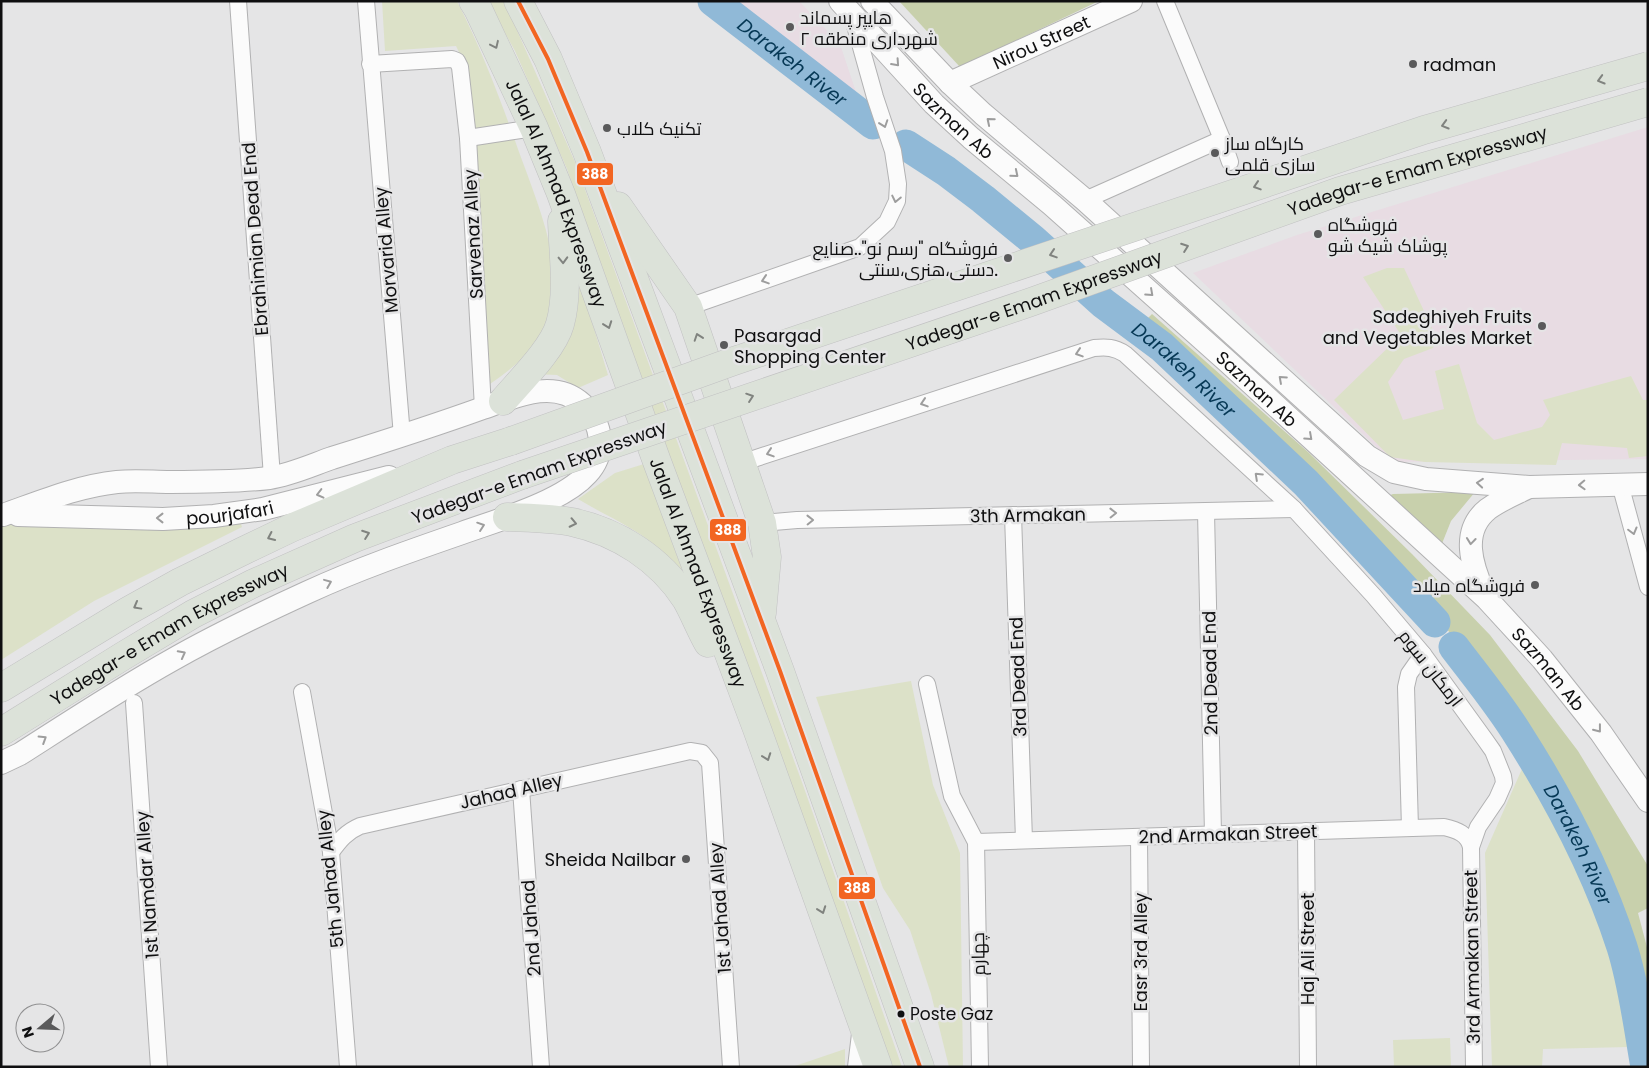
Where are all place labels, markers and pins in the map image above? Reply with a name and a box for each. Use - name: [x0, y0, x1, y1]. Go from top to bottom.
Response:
- place label: هایپر پسماند شهرداری منطقه ۲: [800, 5, 938, 51]
- marker: هایپر پسماند شهرداری منطقه ۲: [784, 21, 796, 33]
- place label: radman: [1423, 52, 1496, 77]
- marker: radman: [1407, 58, 1419, 70]
- place label: تکنیک کلاب: [617, 116, 701, 141]
- marker: تکنیک کلاب: [601, 122, 613, 134]
- place label: کارگاه ساز سازی قلمی: [1224, 131, 1315, 177]
- marker: کارگاه ساز سازی قلمی: [1209, 147, 1221, 159]
- place label: فروشگاه پوشاک شیک شو: [1328, 212, 1447, 258]
- marker: فروشگاه پوشاک شیک شو: [1312, 228, 1324, 240]
- place label: فروشگاه "رسم نو"..صنایع دستی،هنری،سنتی.: [813, 236, 998, 282]
- marker: فروشگاه "رسم نو"..صنایع دستی،هنری،سنتی.: [1002, 252, 1014, 264]
- place label: Sadeghiyeh Fruits and Vegetables Market: [1323, 304, 1532, 350]
- marker: Sadeghiyeh Fruits and Vegetables Market: [1536, 320, 1548, 332]
- place label: Pasargad Shopping Center: [734, 323, 886, 369]
- marker: Pasargad Shopping Center: [718, 339, 730, 351]
- place label: فروشگاه میلاد: [1413, 573, 1525, 598]
- marker: فروشگاه میلاد: [1529, 579, 1541, 591]
- place label: Sheida Nailbar: [544, 847, 676, 872]
- marker: Sheida Nailbar: [680, 853, 692, 865]
- place label: Poste Gaz: [910, 1002, 994, 1026]
- marker: Poste Gaz: [896, 1009, 906, 1019]

